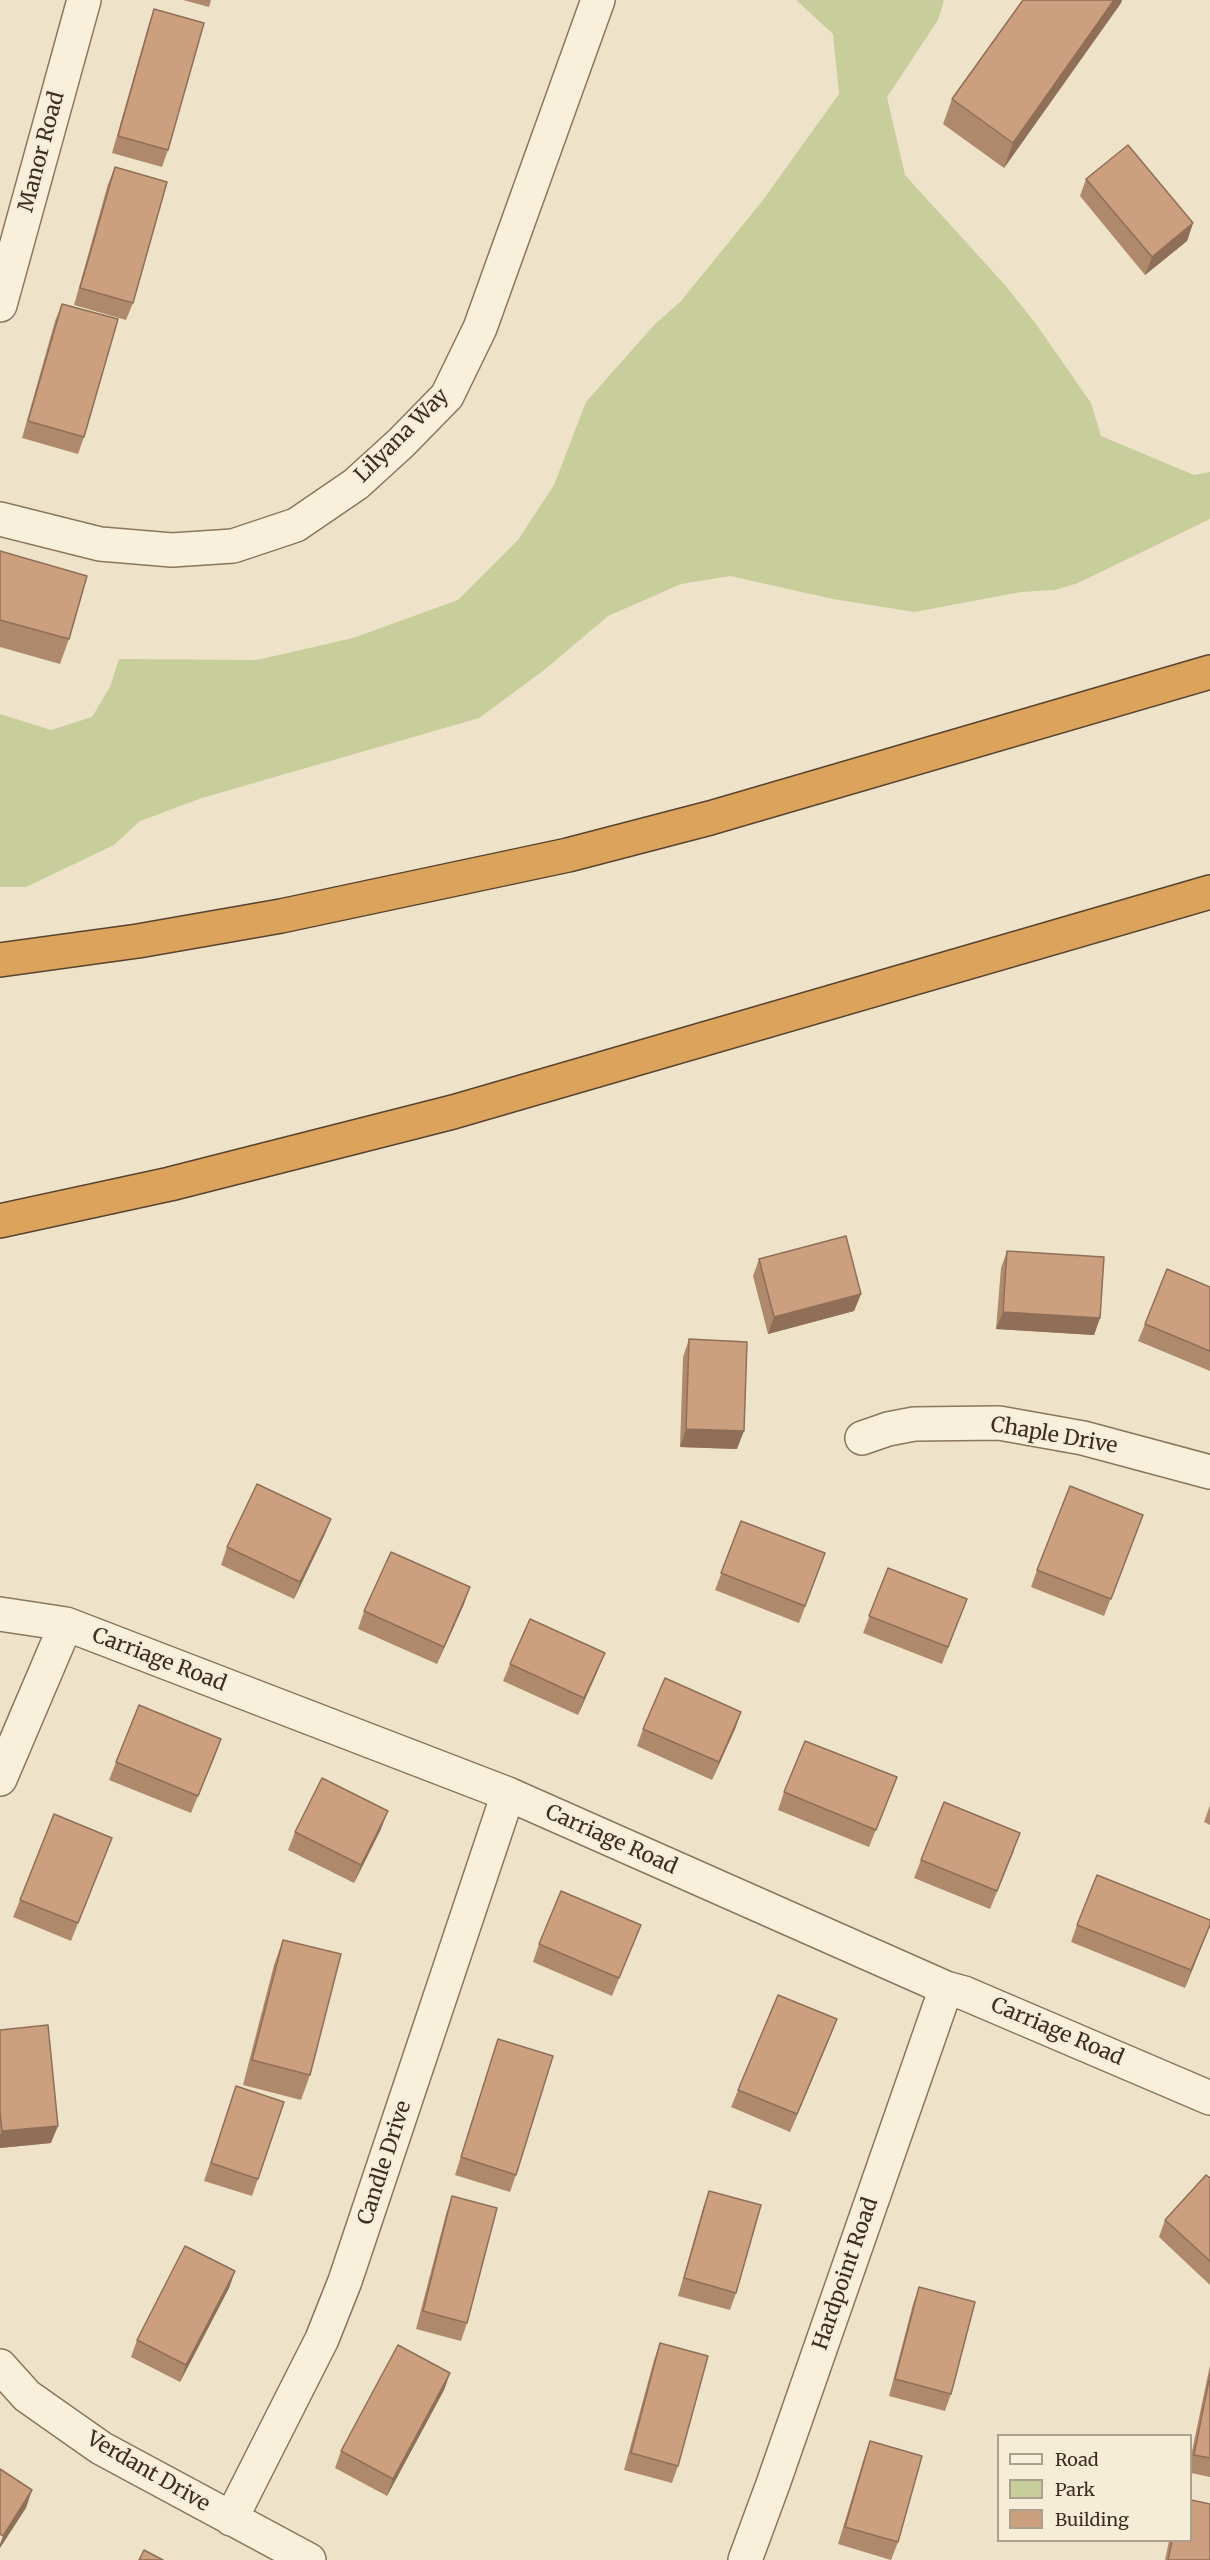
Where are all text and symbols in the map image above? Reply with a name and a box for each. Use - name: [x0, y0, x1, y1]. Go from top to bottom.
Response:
- street label: Manor Road: [14, 89, 70, 215]
- street label: Lilyana Way: [350, 384, 454, 488]
- street label: Chaple Drive: [989, 1412, 1119, 1460]
- street label: Carriage Road: [88, 1623, 230, 1697]
- street label: Carriage Road: [541, 1800, 681, 1880]
- street label: Carriage Road: [987, 1993, 1127, 2071]
- street label: Candle Drive: [353, 2098, 417, 2228]
- street label: Hardpoint Road: [808, 2195, 884, 2353]
- street label: Verdant Drive: [82, 2427, 214, 2517]
- legend: [997, 2434, 1192, 2542]
- text: Road: [1055, 2448, 1099, 2471]
- text: Park: [1055, 2478, 1095, 2501]
- text: Building: [1055, 2508, 1129, 2531]

